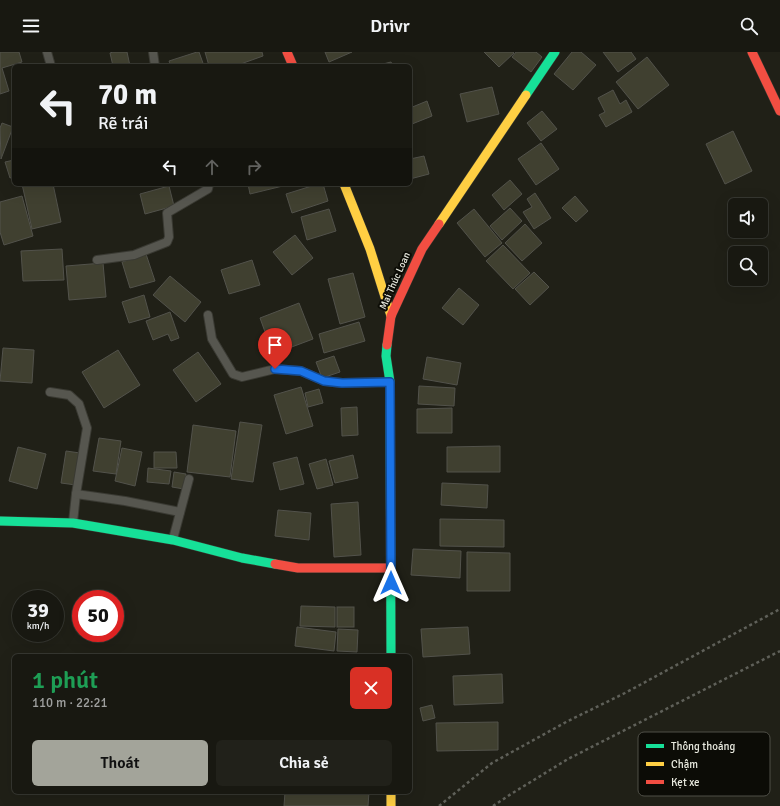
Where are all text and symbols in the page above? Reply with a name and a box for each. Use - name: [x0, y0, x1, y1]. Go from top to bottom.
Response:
- icon: menu: [20, 15, 42, 37]
- text: Drivr: [370, 15, 410, 37]
- icon: search: [738, 15, 760, 37]
- text: 70 m: [98, 78, 157, 112]
- icon: left: [32, 80, 84, 132]
- text: Rẽ trái: [98, 112, 148, 134]
- icon: left: [159, 156, 181, 178]
- icon: ahead: [201, 156, 223, 178]
- icon: right: [243, 156, 265, 178]
- map controls: [728, 198, 768, 286]
- button: sound: [728, 198, 768, 238]
- button: search: [728, 246, 768, 286]
- street label: Mai Thúc Loan: [377, 250, 413, 312]
- pin: [258, 328, 292, 369]
- icon: arrive: [264, 334, 286, 356]
- position arrow: [370, 562, 412, 604]
- speed limit sign: 50: [72, 590, 124, 642]
- text: 39: [27, 598, 49, 623]
- text: km/h: [27, 620, 49, 632]
- text: 1 phút: [32, 665, 98, 695]
- button: close: [350, 667, 392, 709]
- text: 110 m · 22:21: [32, 695, 108, 711]
- legend: [638, 732, 770, 796]
- button: Thoát: [32, 740, 208, 786]
- button: Chia sẻ: [216, 740, 392, 786]
- text: Thông thoáng: [671, 740, 735, 753]
- text: Chậm: [671, 758, 698, 771]
- text: Kẹt xe: [671, 776, 700, 789]

